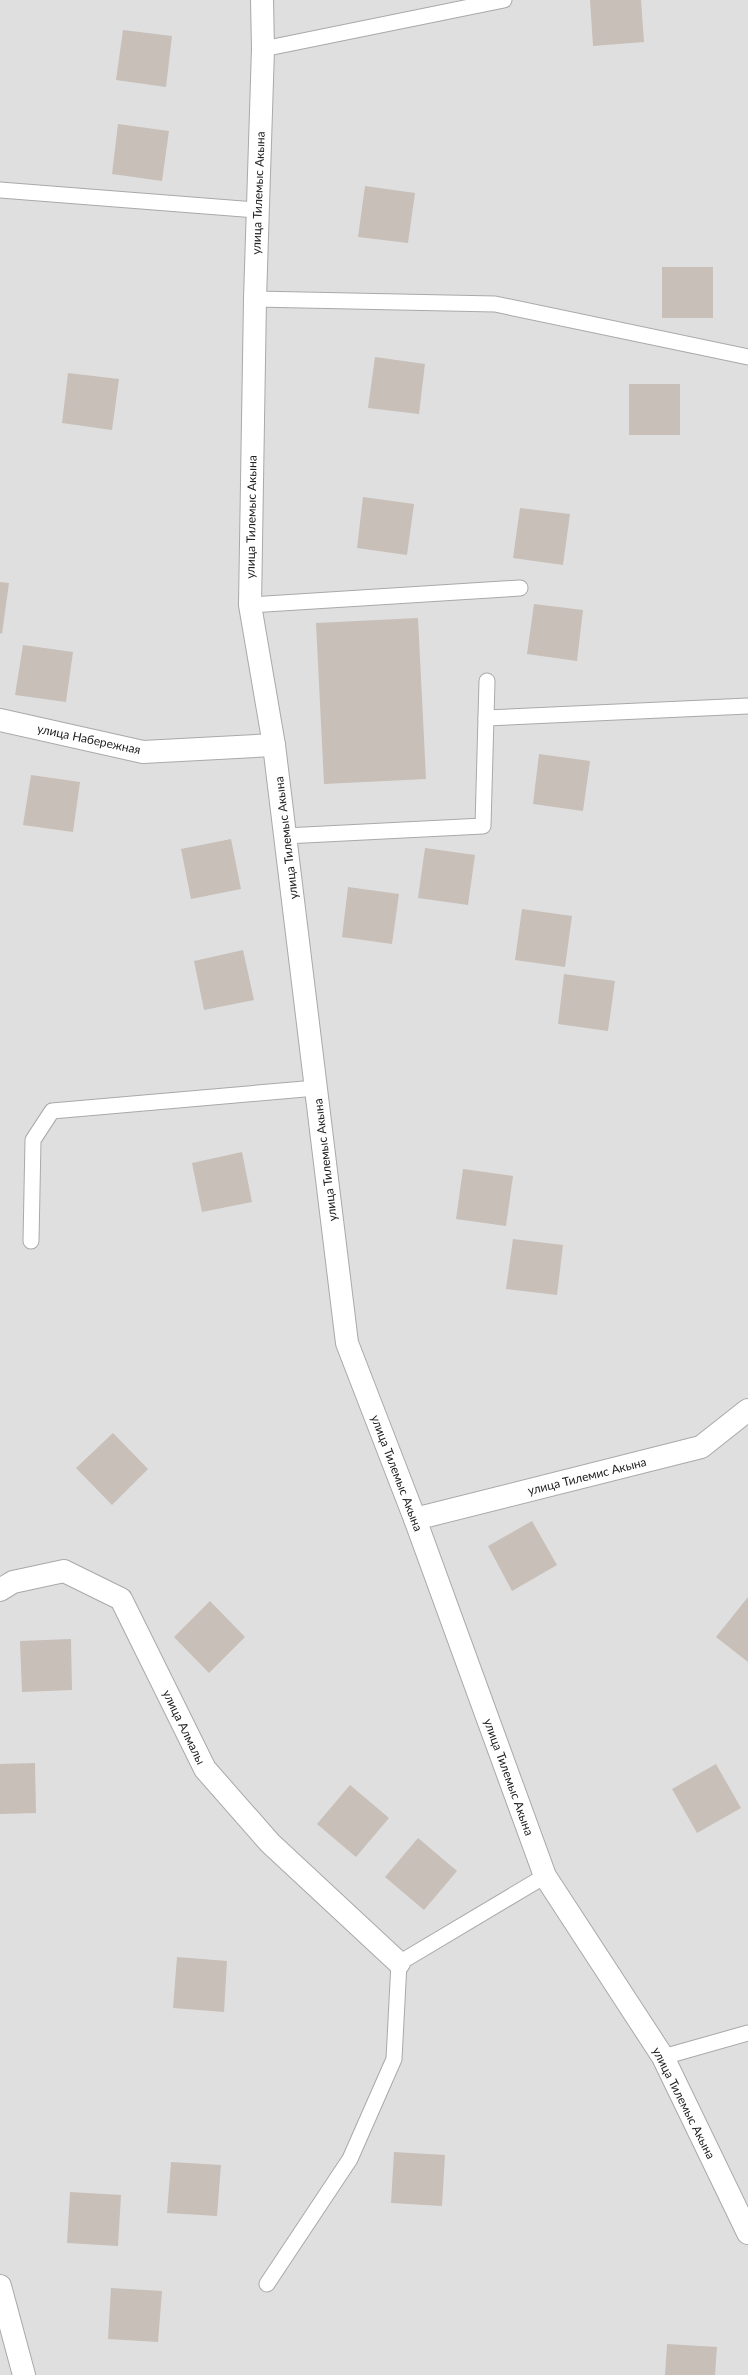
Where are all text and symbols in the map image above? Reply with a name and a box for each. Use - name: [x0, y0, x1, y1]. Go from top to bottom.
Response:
- street label: улица Тилемыс Акына: [248, 131, 268, 255]
- street label: улица Тилемыс Акына: [242, 455, 260, 579]
- street label: улица Набережная: [36, 721, 142, 757]
- street label: улица Тилемыс Акына: [271, 776, 301, 900]
- street label: улица Тилемыс Акына: [310, 1098, 340, 1222]
- street label: улица Тилемыс Акына: [368, 1413, 426, 1533]
- street label: улица Тилемис Акына: [526, 1454, 648, 1498]
- street label: улица Алмалы: [159, 1687, 209, 1767]
- street label: улица Тилемыс Акына: [481, 1716, 537, 1838]
- street label: улица Тилемыс Акына: [649, 2045, 719, 2161]

